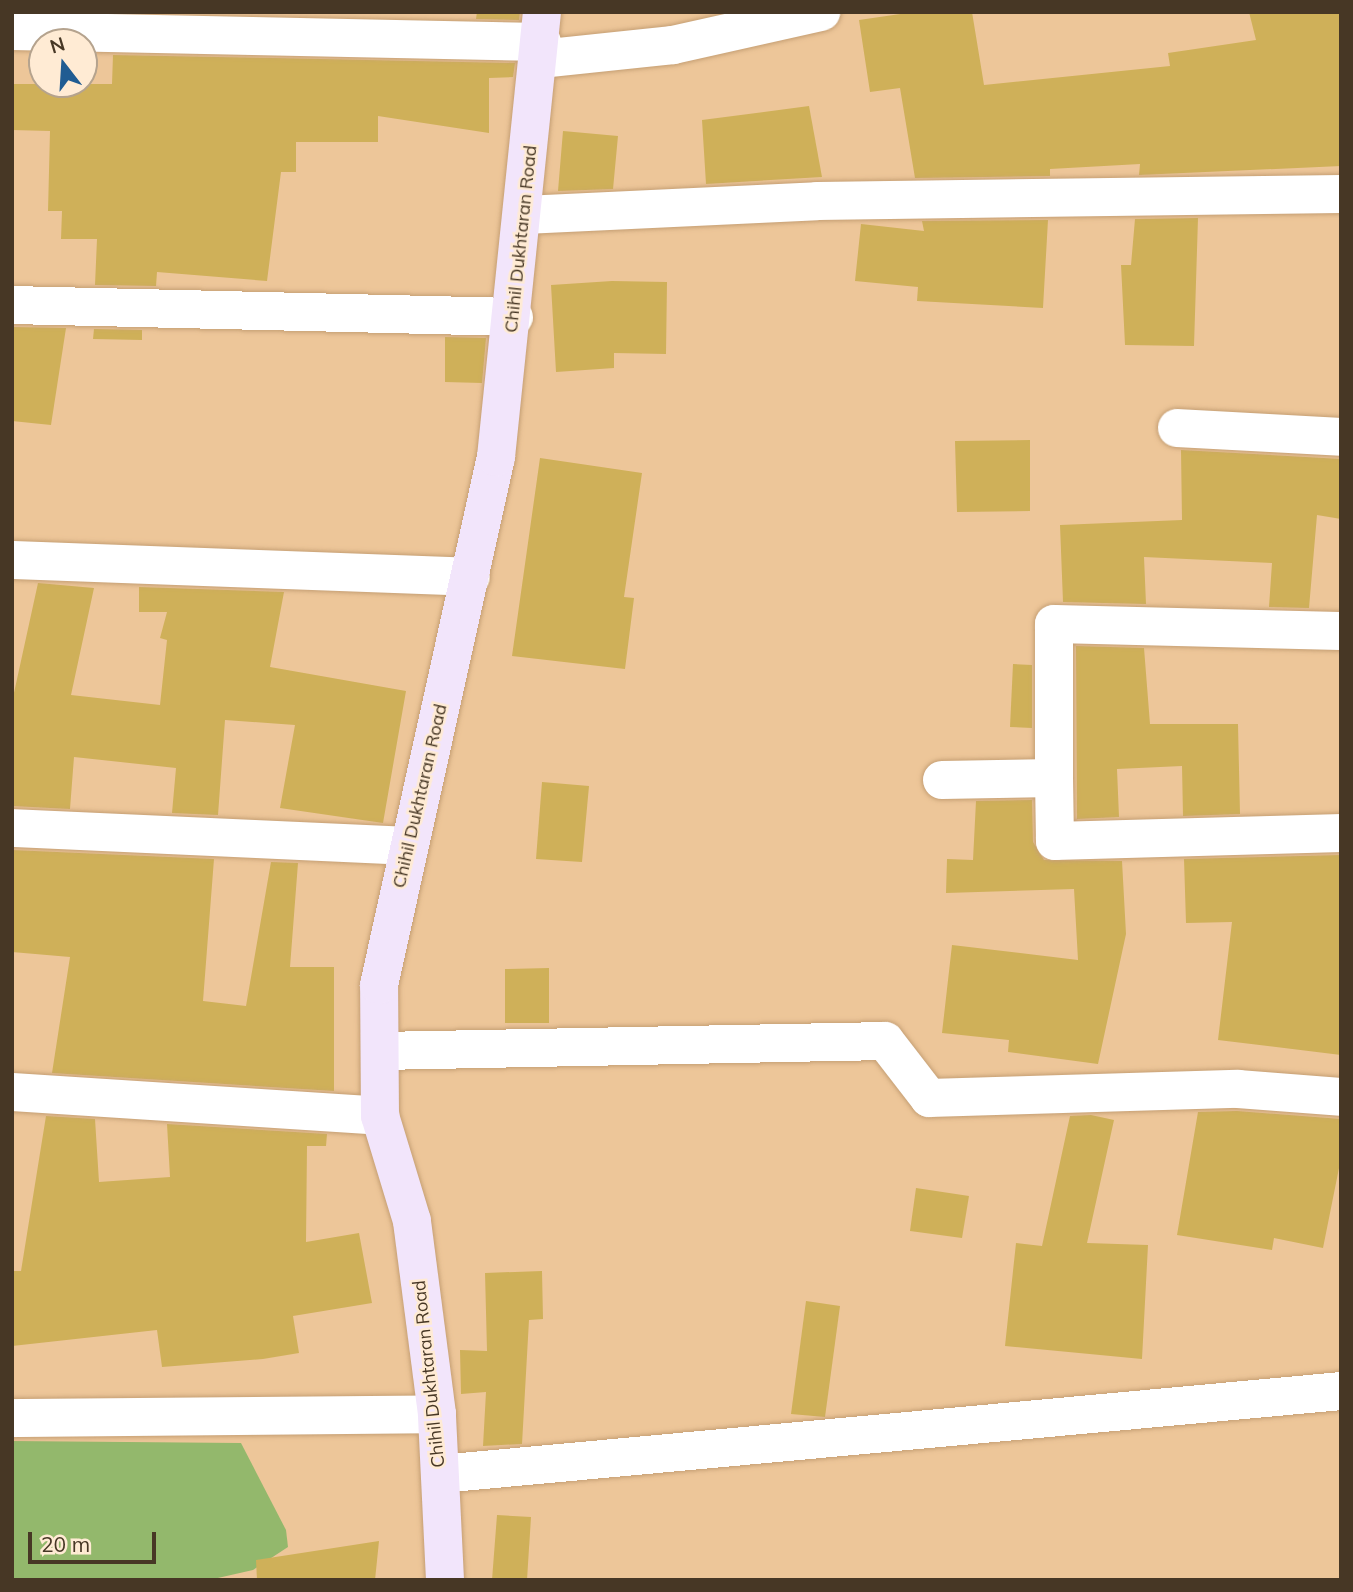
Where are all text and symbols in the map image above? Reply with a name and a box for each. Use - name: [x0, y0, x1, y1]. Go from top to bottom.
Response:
- north arrow: [28, 28, 98, 98]
- text: N: [47, 31, 68, 58]
- street label: Chihil Dukhtaran Road: [500, 144, 542, 334]
- street label: Chihil Dukhtaran Road: [388, 702, 452, 890]
- street label: Chihil Dukhtaran Road: [408, 1279, 450, 1469]
- scale bar: [32, 1518, 159, 1562]
- text: 20 m: [41, 1531, 90, 1557]

